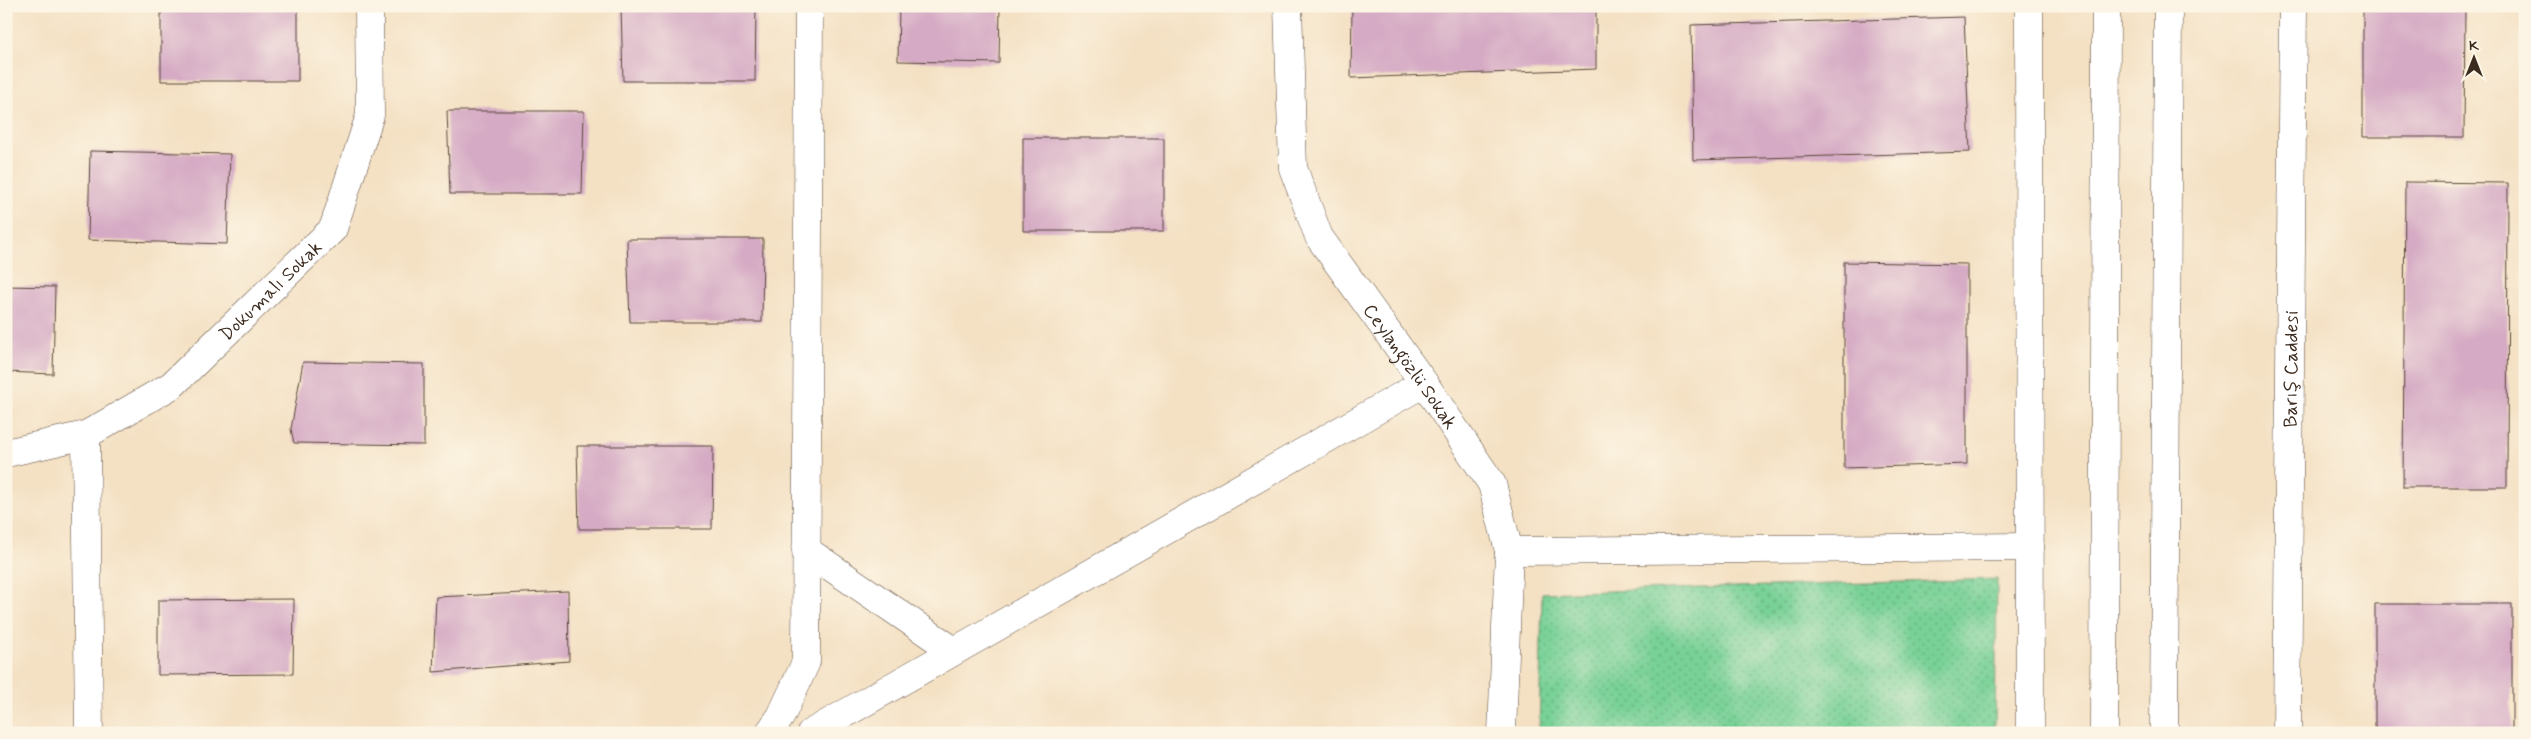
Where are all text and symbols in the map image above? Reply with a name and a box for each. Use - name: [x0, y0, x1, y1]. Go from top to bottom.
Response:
- north arrow: [2448, 32, 2498, 82]
- text: K: [2469, 37, 2480, 55]
- street label: Dokumalı Sokak: [214, 235, 328, 347]
- street label: Ceylangözlü Sokak: [1357, 299, 1462, 434]
- street label: Barış Caddesi: [2279, 311, 2304, 428]

